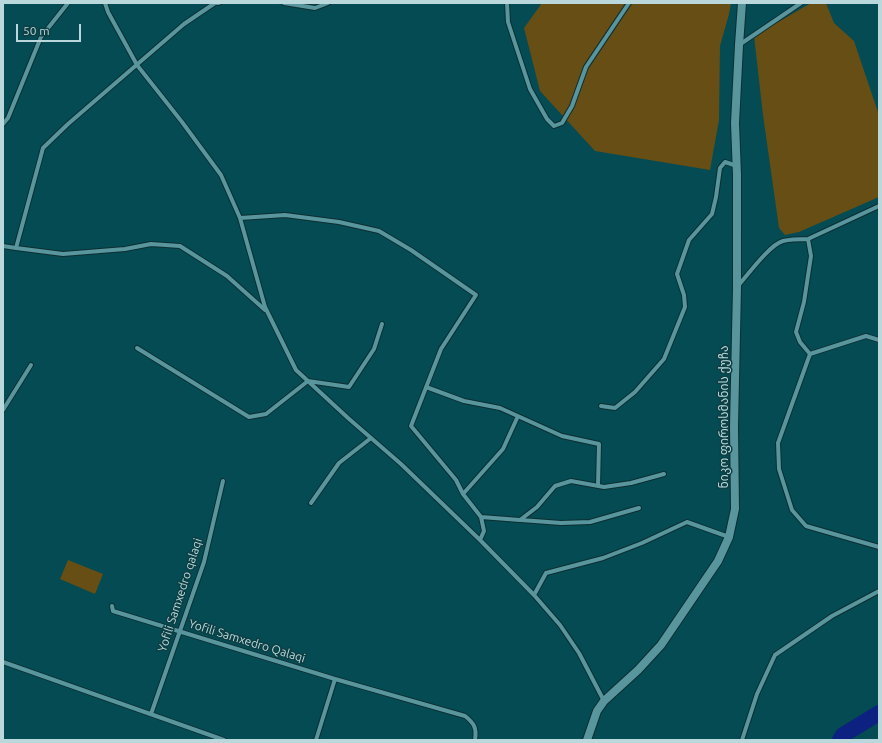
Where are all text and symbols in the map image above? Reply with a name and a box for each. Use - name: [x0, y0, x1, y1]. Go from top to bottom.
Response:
- scale bar: [18, 16, 83, 42]
- text: 50 m: [23, 24, 50, 37]
- street label: ნიკო ფიროსმანის ქუჩა: [717, 345, 731, 489]
- street label: Yofili Samxedro qalaqi: [155, 536, 205, 654]
- street label: Yofili Samxedro Qalaqi: [187, 616, 307, 666]

